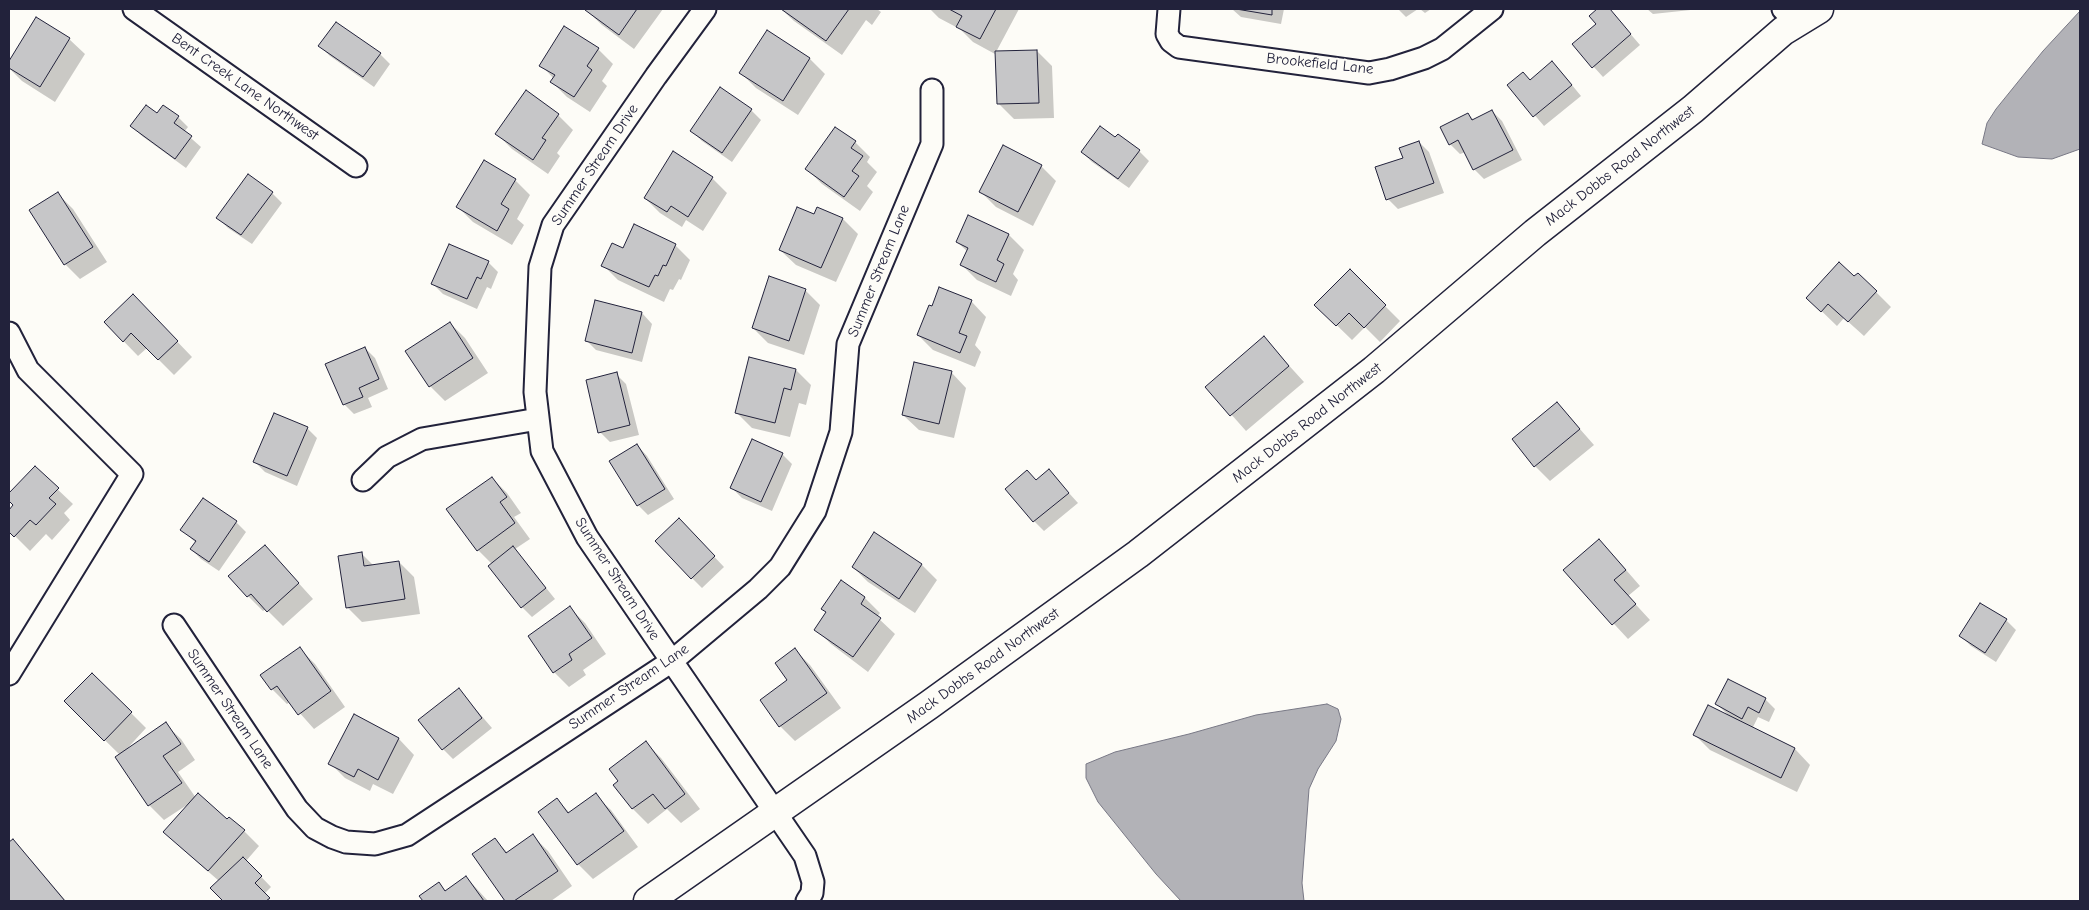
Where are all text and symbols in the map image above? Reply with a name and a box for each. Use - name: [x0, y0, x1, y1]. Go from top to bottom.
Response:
- street label: Bent Creek Lane Northwest: [168, 29, 322, 145]
- street label: Brookefield Lane: [1266, 49, 1374, 79]
- street label: Summer Stream Drive: [548, 101, 642, 229]
- street label: Mack Dobbs Road Northwest: [1542, 102, 1698, 230]
- street label: Summer Stream Lane: [844, 202, 914, 340]
- street label: Mack Dobbs Road Northwest: [1229, 359, 1385, 487]
- street label: Summer Stream Drive: [571, 514, 663, 644]
- street label: Mack Dobbs Road Northwest: [903, 604, 1063, 728]
- street label: Summer Stream Lane: [566, 640, 692, 734]
- street label: Summer Stream Lane: [183, 646, 277, 772]

